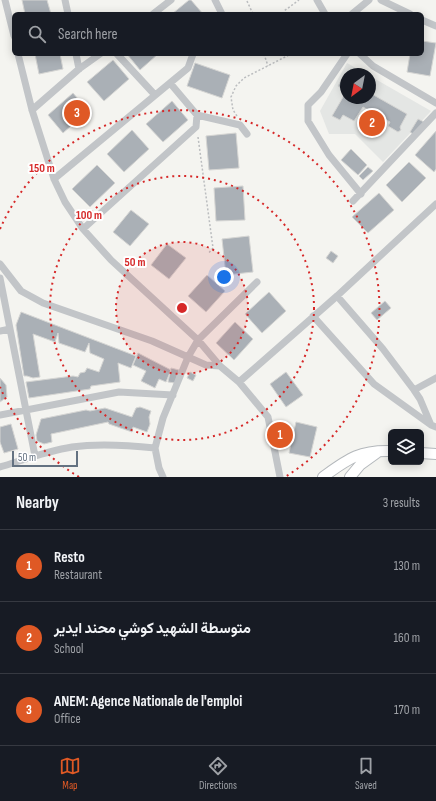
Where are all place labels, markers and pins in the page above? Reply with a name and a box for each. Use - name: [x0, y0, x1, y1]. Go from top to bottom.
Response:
- pin: 3: [64, 98, 90, 128]
- pin: 2: [359, 108, 385, 138]
- centre of rings: [175, 301, 189, 315]
- pin: 1: [267, 420, 293, 450]

